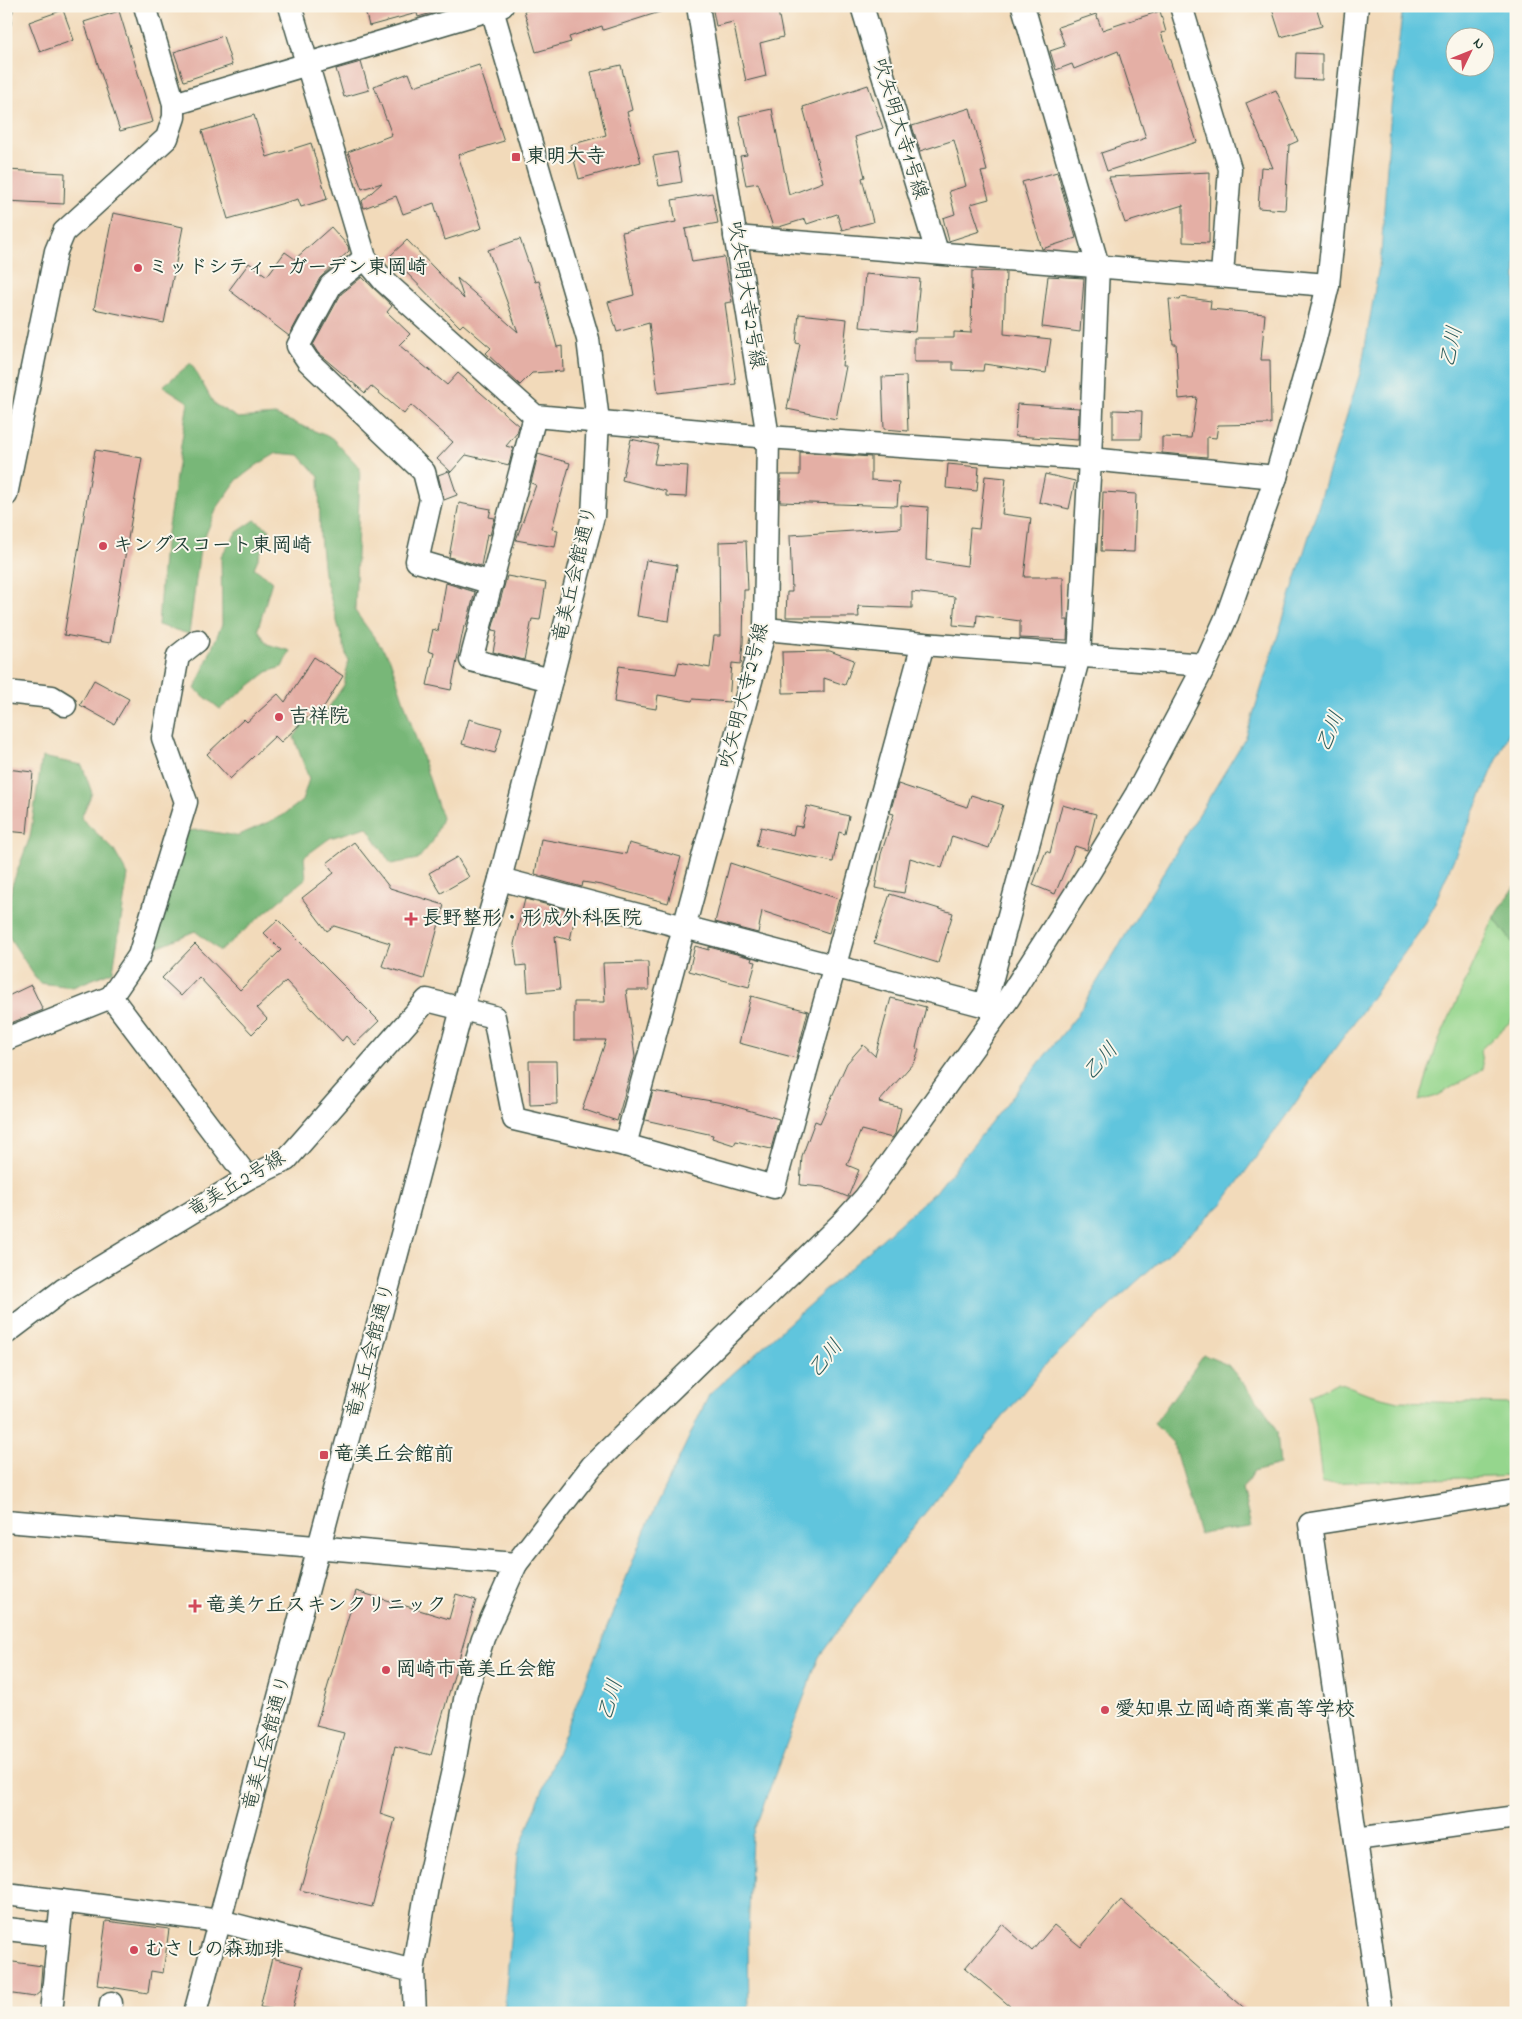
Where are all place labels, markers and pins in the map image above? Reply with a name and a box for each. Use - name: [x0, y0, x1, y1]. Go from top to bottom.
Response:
- place label: 東明大寺: [526, 143, 606, 172]
- marker: 東明大寺: [510, 151, 522, 163]
- place label: ミッドシティーガーデン東岡崎: [148, 254, 427, 283]
- marker: ミッドシティーガーデン東岡崎: [132, 262, 144, 274]
- place label: キングスコート東岡崎: [113, 532, 312, 561]
- marker: キングスコート東岡崎: [97, 540, 109, 552]
- place label: 吉祥院: [289, 703, 349, 732]
- marker: 吉祥院: [273, 711, 285, 723]
- place label: 長野整形・形成外科医院: [422, 905, 642, 934]
- marker: 長野整形・形成外科医院: [404, 912, 418, 926]
- place label: 竜美丘会館前: [334, 1441, 454, 1470]
- marker: 竜美丘会館前: [318, 1449, 330, 1461]
- place label: 竜美ケ丘スキンクリニック: [206, 1592, 446, 1621]
- marker: 竜美ケ丘スキンクリニック: [188, 1599, 202, 1613]
- place label: 岡崎市竜美丘会館: [396, 1656, 556, 1685]
- marker: 岡崎市竜美丘会館: [380, 1664, 392, 1676]
- place label: 愛知県立岡崎商業高等学校: [1115, 1696, 1355, 1725]
- marker: 愛知県立岡崎商業高等学校: [1099, 1704, 1111, 1716]
- place label: むさしの森珈琲: [144, 1936, 284, 1965]
- marker: むさしの森珈琲: [128, 1944, 140, 1956]

